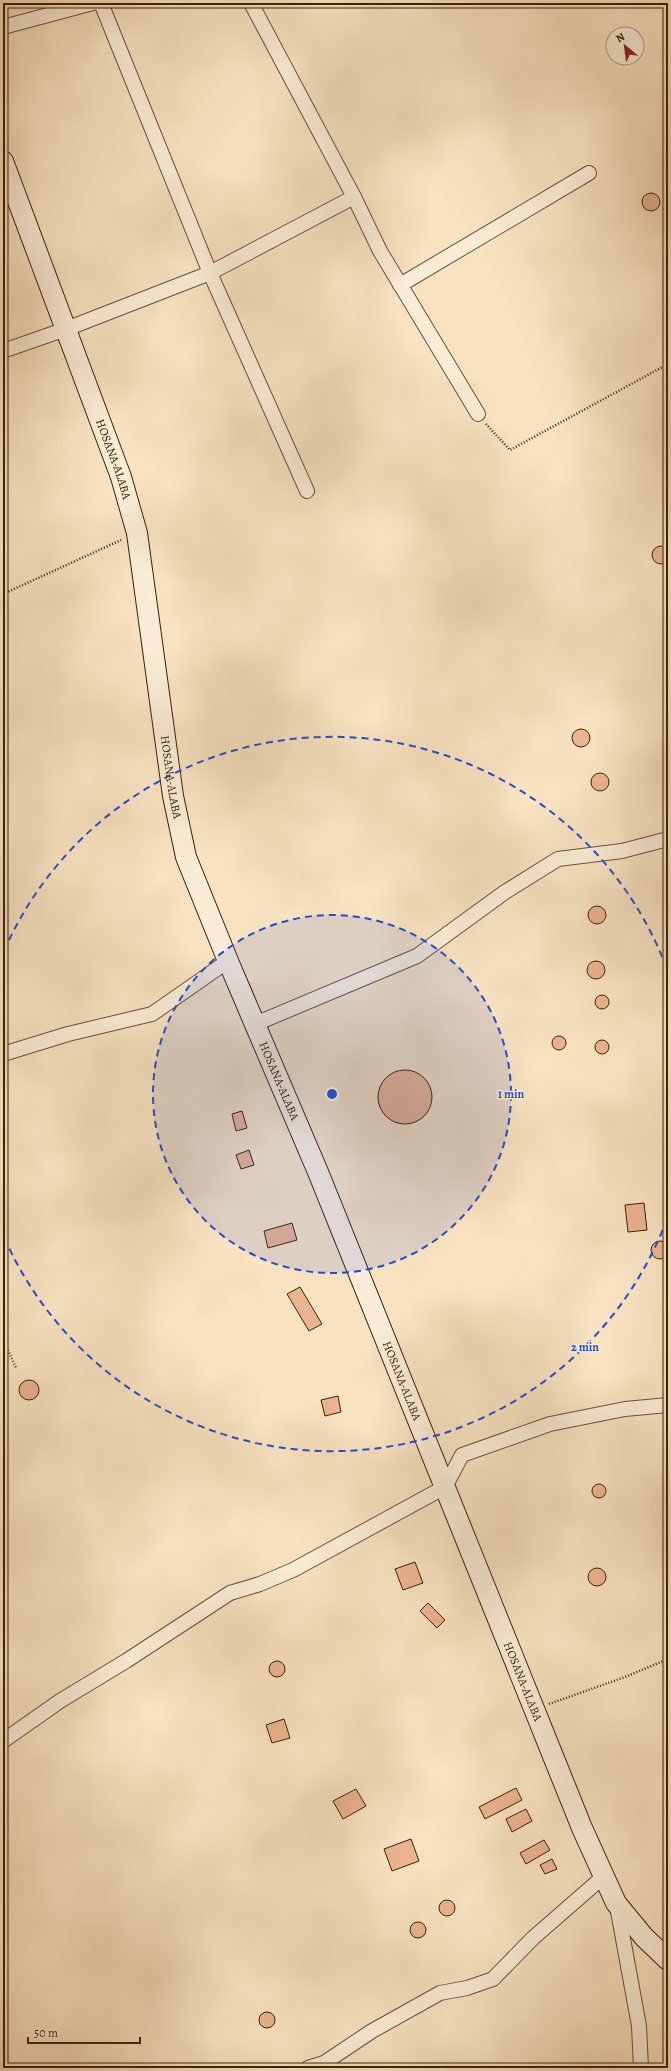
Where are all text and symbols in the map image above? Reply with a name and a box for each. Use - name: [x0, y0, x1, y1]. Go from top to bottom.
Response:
- north arrow: [605, 26, 645, 66]
- text: N: [613, 29, 628, 46]
- street label: HOSANA-ALABA: [92, 417, 135, 502]
- street label: HOSANA-ALABA: [157, 734, 186, 821]
- street label: HOSANA-ALABA: [255, 1039, 303, 1124]
- text: 1 min: [498, 1086, 525, 1102]
- centre of rings: [325, 1087, 339, 1101]
- street label: HOSANA-ALABA: [379, 1339, 426, 1424]
- text: 2 min: [571, 1339, 599, 1355]
- street label: HOSANA-ALABA: [500, 1639, 547, 1724]
- scale bar: [28, 2019, 140, 2045]
- text: 50 m: [34, 2025, 58, 2041]

